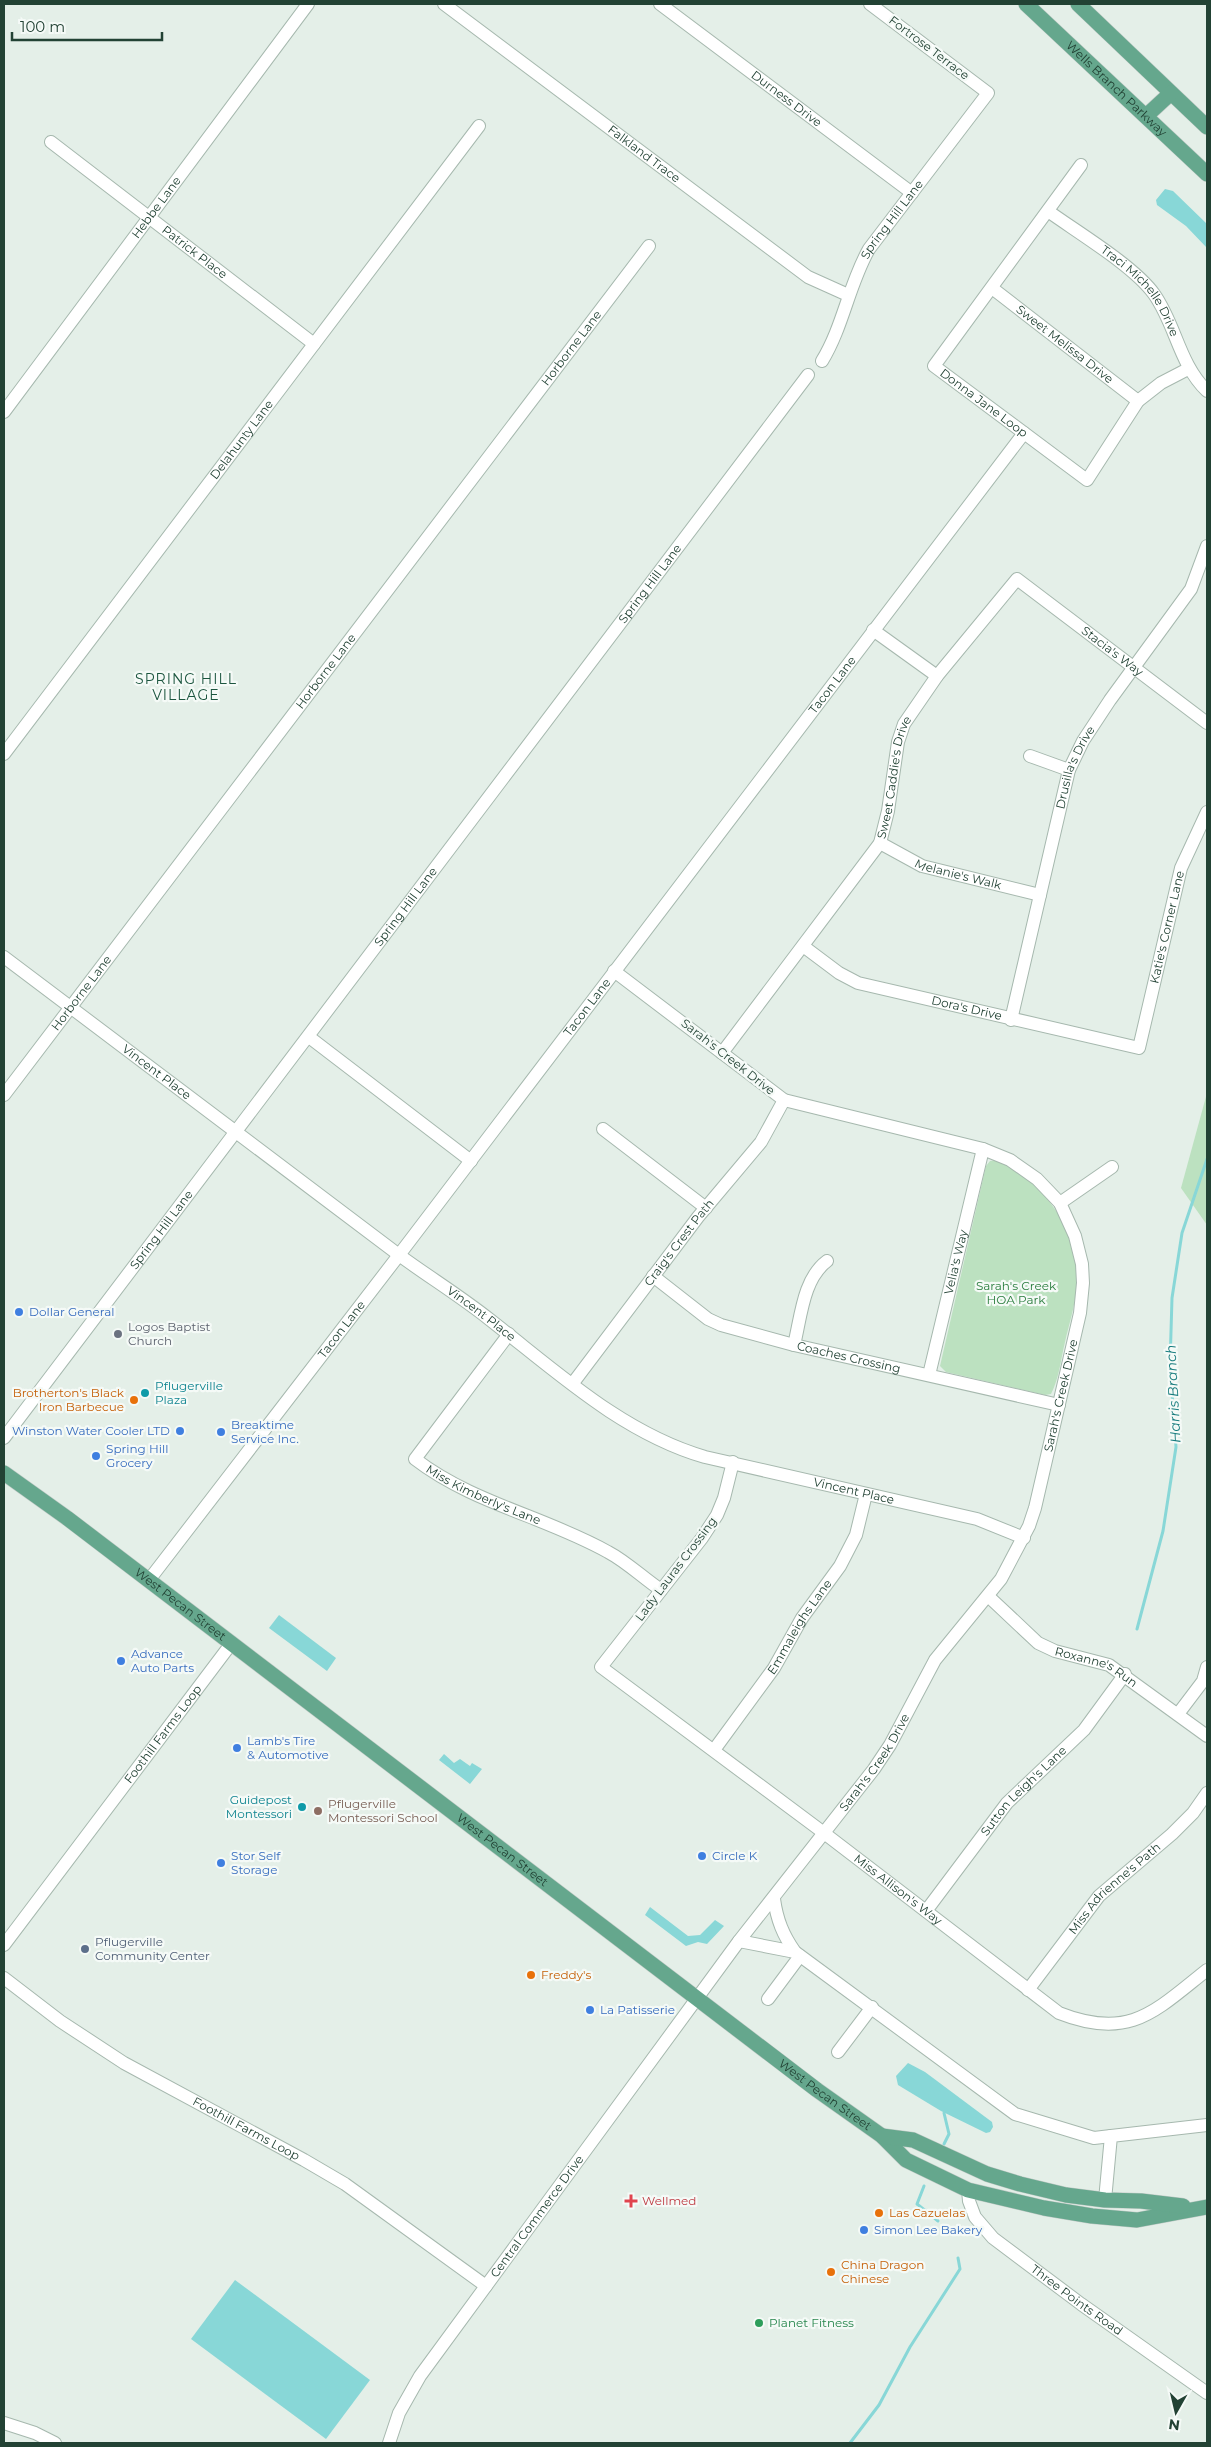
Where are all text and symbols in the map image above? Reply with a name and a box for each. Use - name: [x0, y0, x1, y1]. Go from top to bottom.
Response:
- scale bar: [12, 10, 162, 42]
- street label: Fortrose Terrace: [886, 13, 972, 83]
- text: 100 m: [20, 17, 65, 36]
- street label: Wells Branch Parkway: [1063, 38, 1171, 140]
- street label: Durness Drive: [748, 67, 825, 130]
- street label: Falkland Trace: [605, 122, 683, 186]
- street label: Hebbe Lane: [128, 173, 184, 241]
- street label: Spring Hill Lane: [857, 177, 926, 261]
- street label: Patrick Place: [159, 222, 230, 282]
- street label: Traci Michelle Drive: [1098, 242, 1182, 339]
- street label: Sweet Melissa Drive: [1013, 302, 1117, 386]
- street label: Horborne Lane: [538, 307, 604, 388]
- street label: Donna Jane Loop: [937, 365, 1031, 440]
- street label: Delahunty Lane: [206, 397, 276, 482]
- street label: Spring Hill Lane: [615, 541, 684, 626]
- street label: Stacia's Way: [1079, 623, 1147, 679]
- street label: Horborne Lane: [292, 631, 359, 712]
- street label: Tacon Lane: [805, 653, 859, 717]
- district label: SPRING HILL VILLAGE: [135, 670, 237, 704]
- street label: Sweet Caddie's Drive: [873, 713, 914, 840]
- street label: Drusilla's Drive: [1052, 723, 1098, 810]
- street label: Melanie's Walk: [912, 855, 1004, 892]
- street label: Spring Hill Lane: [371, 864, 440, 949]
- street label: Katie's Corner Lane: [1146, 869, 1187, 985]
- street label: Horborne Lane: [48, 952, 114, 1033]
- street label: Tacon Lane: [560, 975, 614, 1039]
- street label: Dora's Drive: [930, 992, 1003, 1023]
- street label: Sarah's Creek Drive: [678, 1015, 778, 1098]
- street label: Vincent Place: [119, 1041, 194, 1102]
- street label: Spring Hill Lane: [126, 1187, 196, 1272]
- street label: Craig's Crest Path: [641, 1196, 717, 1289]
- street label: Velia's Way: [941, 1228, 971, 1296]
- park label: Sarah's Creek HOA Park: [976, 1278, 1057, 1307]
- street label: Vincent Place: [444, 1283, 519, 1344]
- street label: Tacon Lane: [314, 1297, 368, 1361]
- place label: Dollar General: [29, 1304, 114, 1319]
- marker: Dollar General: [13, 1306, 25, 1318]
- place label: Logos Baptist Church: [128, 1319, 210, 1348]
- marker: Logos Baptist Church: [112, 1328, 124, 1340]
- street label: Coaches Crossing: [796, 1338, 902, 1376]
- street label: Sarah's Creek Drive: [1040, 1338, 1081, 1453]
- water label: Harris Branch: [1161, 1344, 1185, 1444]
- place label: Pflugerville Plaza: [155, 1378, 223, 1407]
- place label: Brotherton's Black Iron Barbecue: [13, 1385, 125, 1414]
- marker: Pflugerville Plaza: [139, 1387, 151, 1399]
- marker: Brotherton's Black Iron Barbecue: [128, 1394, 140, 1406]
- place label: Breaktime Service Inc.: [231, 1417, 299, 1446]
- place label: Winston Water Cooler LTD: [12, 1423, 170, 1438]
- marker: Winston Water Cooler LTD: [174, 1425, 186, 1437]
- marker: Breaktime Service Inc.: [215, 1426, 227, 1438]
- place label: Spring Hill Grocery: [106, 1441, 168, 1470]
- marker: Spring Hill Grocery: [90, 1450, 102, 1462]
- street label: Miss Kimberly's Lane: [423, 1461, 543, 1527]
- street label: Vincent Place: [812, 1474, 896, 1507]
- street label: Lady Lauras Crossing: [632, 1514, 720, 1624]
- street label: West Pecan Street: [132, 1564, 229, 1644]
- street label: Emmaleighs Lane: [764, 1576, 835, 1677]
- street label: Roxanne's Run: [1053, 1643, 1141, 1690]
- place label: Advance Auto Parts: [131, 1646, 194, 1675]
- marker: Advance Auto Parts: [115, 1655, 127, 1667]
- street label: Foothill Farms Loop: [121, 1682, 205, 1786]
- street label: Sarah's Creek Drive: [836, 1711, 912, 1814]
- place label: Lamb's Tire & Automotive: [247, 1733, 329, 1762]
- marker: Lamb's Tire & Automotive: [231, 1742, 243, 1754]
- street label: Sutton Leigh's Lane: [977, 1743, 1069, 1839]
- place label: Guidepost Montessori: [226, 1792, 292, 1821]
- place label: Pflugerville Montessori School: [328, 1796, 438, 1825]
- marker: Guidepost Montessori: [296, 1801, 308, 1813]
- marker: Pflugerville Montessori School: [312, 1805, 324, 1817]
- street label: West Pecan Street: [454, 1810, 551, 1889]
- street label: Miss Adrienne's Path: [1065, 1839, 1163, 1937]
- place label: Stor Self Storage: [231, 1848, 281, 1877]
- place label: Circle K: [712, 1848, 758, 1863]
- marker: Circle K: [696, 1850, 708, 1862]
- street label: Miss Allison's Way: [851, 1851, 946, 1928]
- marker: Stor Self Storage: [215, 1857, 227, 1869]
- place label: Pflugerville Community Center: [95, 1934, 210, 1963]
- marker: Pflugerville Community Center: [79, 1943, 91, 1955]
- place label: Freddy's: [541, 1967, 592, 1982]
- marker: Freddy's: [525, 1969, 537, 1981]
- place label: La Patisserie: [600, 2002, 675, 2017]
- marker: La Patisserie: [584, 2004, 596, 2016]
- street label: West Pecan Street: [776, 2056, 875, 2133]
- street label: Foothill Farms Loop: [190, 2093, 303, 2163]
- street label: Central Commerce Drive: [487, 2152, 586, 2280]
- place label: Wellmed: [642, 2193, 697, 2208]
- marker: Wellmed: [624, 2194, 638, 2208]
- place label: Las Cazuelas: [889, 2205, 965, 2220]
- marker: Las Cazuelas: [873, 2207, 885, 2219]
- place label: Simon Lee Bakery: [874, 2222, 983, 2237]
- marker: Simon Lee Bakery: [858, 2224, 870, 2236]
- place label: China Dragon Chinese: [841, 2257, 924, 2286]
- street label: Three Points Road: [1028, 2261, 1126, 2338]
- marker: China Dragon Chinese: [825, 2266, 837, 2278]
- place label: Planet Fitness: [769, 2315, 854, 2330]
- marker: Planet Fitness: [753, 2317, 765, 2329]
- north arrow: [1151, 2387, 1201, 2437]
- text: N: [1167, 2415, 1181, 2435]

